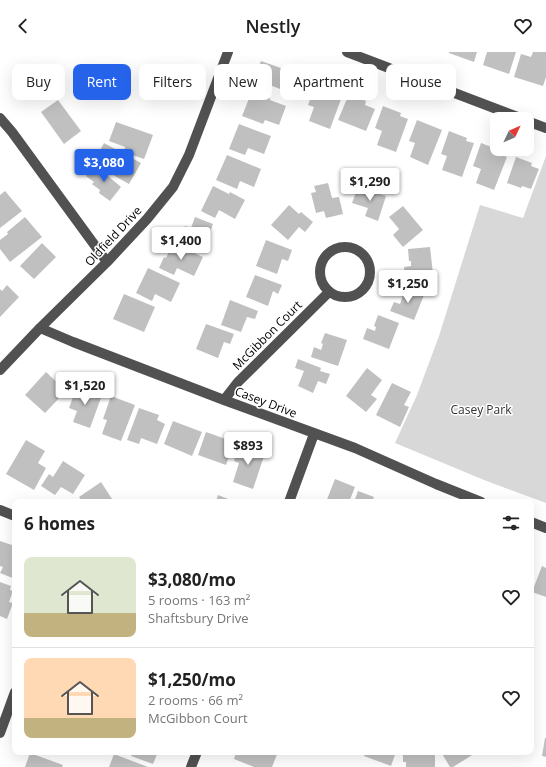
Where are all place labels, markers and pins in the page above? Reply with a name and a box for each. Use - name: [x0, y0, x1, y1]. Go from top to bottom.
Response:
- pin: $3,080: [71, 149, 137, 183]
- pin: $1,290: [337, 168, 403, 202]
- pin: $1,400: [148, 227, 214, 261]
- pin: $1,250: [375, 270, 441, 304]
- pin: $1,520: [52, 372, 118, 406]
- pin: $893: [224, 432, 272, 466]

